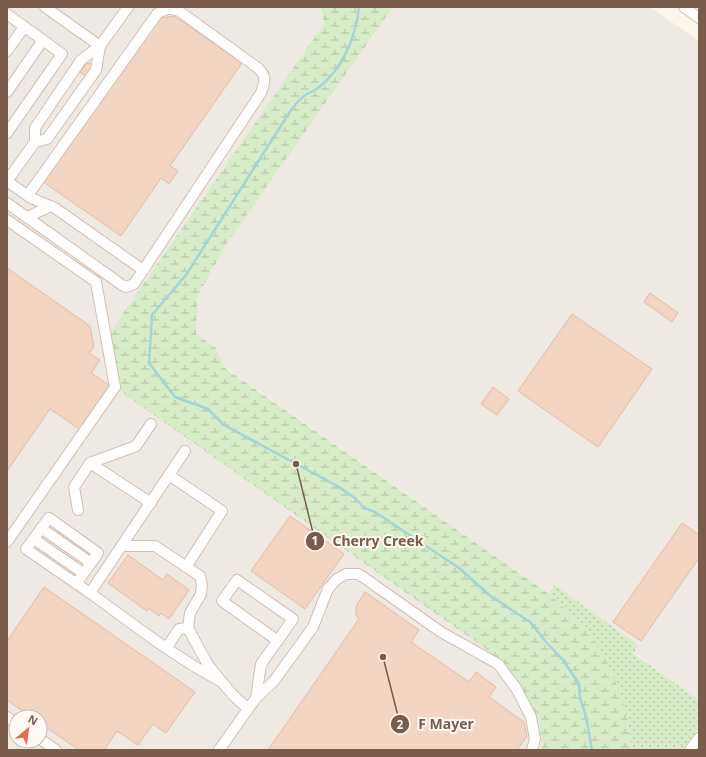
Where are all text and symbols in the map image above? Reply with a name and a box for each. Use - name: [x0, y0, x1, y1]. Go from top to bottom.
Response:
- callout: Cherry Creek: [305, 528, 432, 554]
- text: Cherry Creek: [333, 531, 424, 550]
- text: 1: [312, 532, 318, 549]
- north arrow: [8, 709, 48, 749]
- text: N: [26, 711, 41, 729]
- callout: F Mayer: [390, 711, 482, 737]
- text: F Mayer: [418, 714, 475, 733]
- text: 2: [397, 716, 404, 733]

